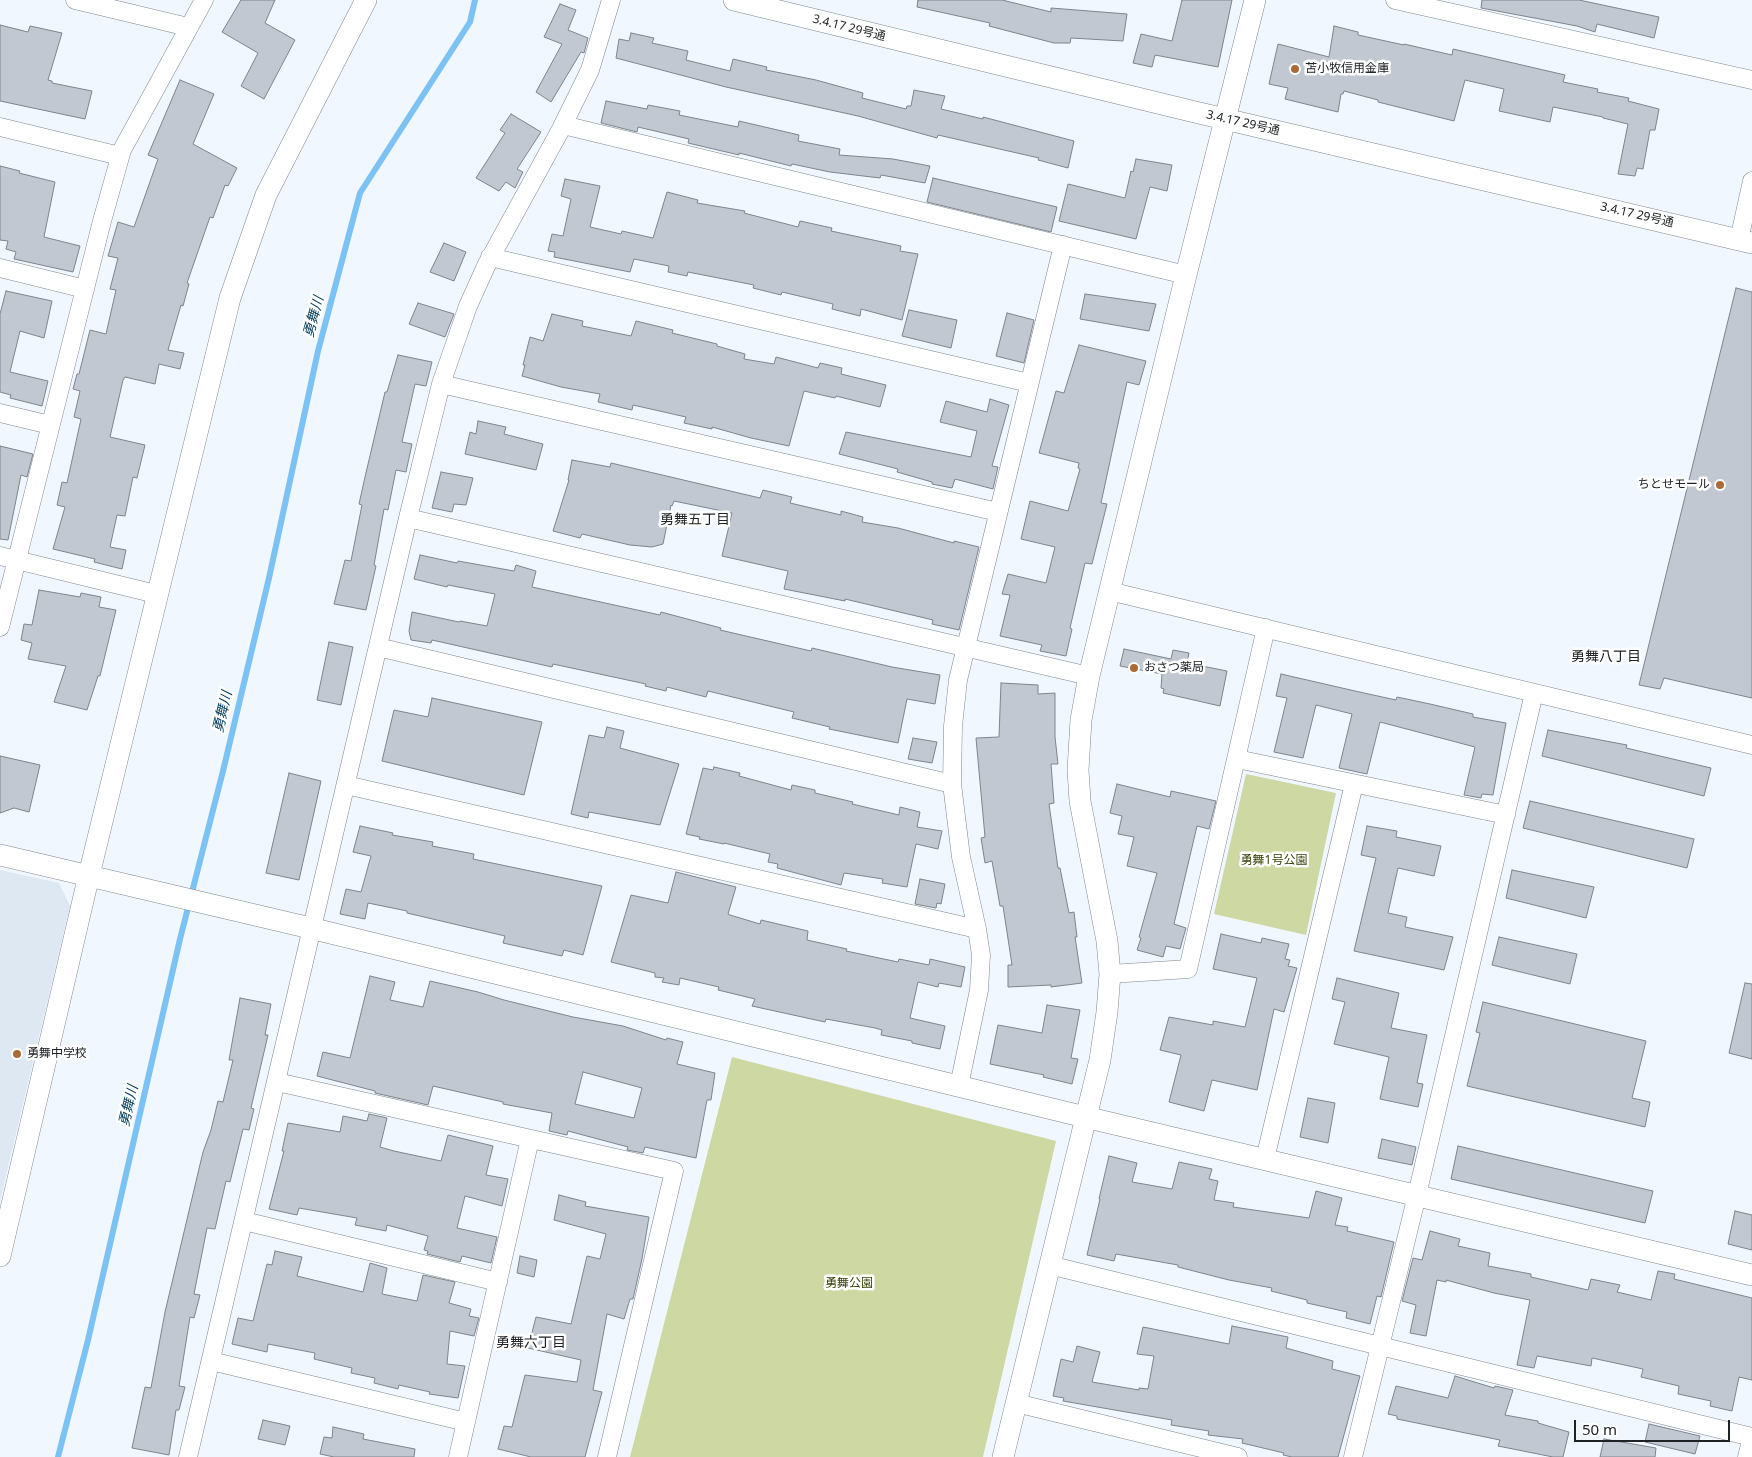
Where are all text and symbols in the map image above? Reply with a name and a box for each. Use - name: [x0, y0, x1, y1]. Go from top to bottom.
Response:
- street label: 3.4.17 29号通: [811, 12, 887, 44]
- place label: 苫小牧信用金庫: [1305, 62, 1389, 76]
- marker: 苫小牧信用金庫: [1289, 63, 1301, 75]
- street label: 3.4.17 29号通: [1205, 108, 1281, 138]
- street label: 3.4.17 29号通: [1599, 200, 1675, 230]
- water label: 勇舞川: [300, 295, 328, 339]
- place label: ちとせモール: [1638, 478, 1710, 492]
- marker: ちとせモール: [1714, 479, 1726, 491]
- district label: 勇舞五丁目: [660, 512, 730, 528]
- district label: 勇舞八丁目: [1571, 649, 1641, 665]
- place label: おさつ薬局: [1144, 661, 1204, 675]
- marker: おさつ薬局: [1128, 662, 1140, 674]
- water label: 勇舞川: [210, 690, 236, 734]
- park label: 勇舞1号公園: [1241, 854, 1307, 868]
- place label: 勇舞中学校: [27, 1047, 87, 1061]
- marker: 勇舞中学校: [11, 1048, 23, 1060]
- water label: 勇舞川: [116, 1084, 142, 1128]
- park label: 勇舞公園: [825, 1277, 873, 1291]
- district label: 勇舞六丁目: [496, 1335, 566, 1351]
- scale bar: [1577, 1410, 1733, 1442]
- text: 50 m: [1582, 1419, 1617, 1439]

